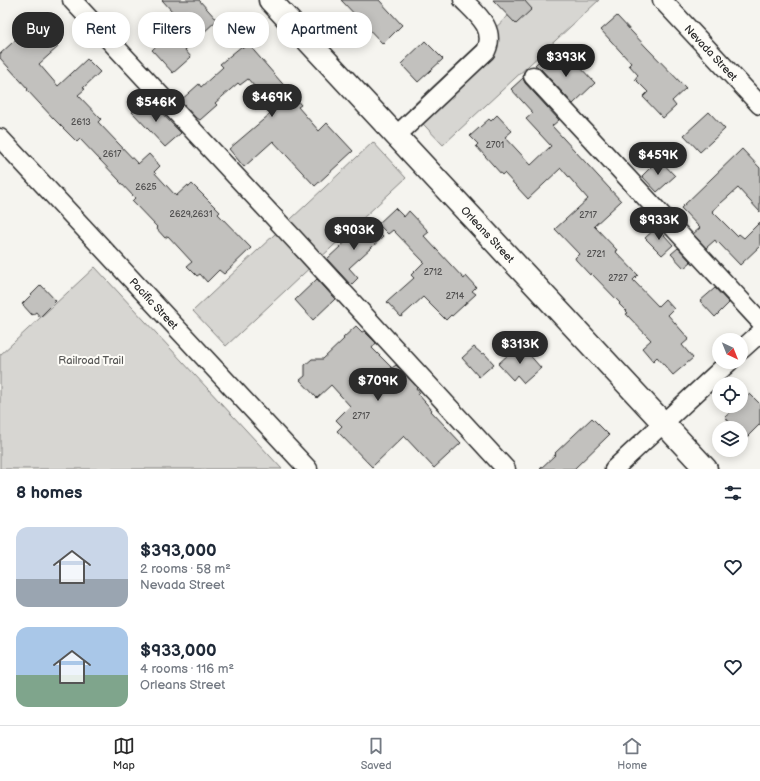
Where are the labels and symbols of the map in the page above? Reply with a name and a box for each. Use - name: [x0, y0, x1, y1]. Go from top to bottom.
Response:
- street label: Nevada Street: [682, 22, 741, 84]
- pin: $393K: [538, 44, 594, 78]
- pin: $469K: [244, 84, 300, 118]
- pin: $546K: [128, 89, 184, 123]
- house number: 2613: [71, 117, 91, 128]
- house number: 2701: [486, 140, 504, 151]
- pin: $459K: [630, 142, 686, 176]
- house number: 2617: [103, 149, 122, 160]
- house number: 2625: [135, 182, 157, 193]
- street label: Orleans Street: [459, 203, 518, 266]
- pin: $933K: [631, 207, 687, 241]
- house number: 2629,2631: [170, 209, 212, 220]
- house number: 2717: [579, 210, 597, 221]
- pin: $903K: [326, 217, 382, 251]
- house number: 2721: [587, 249, 605, 260]
- house number: 2712: [424, 267, 443, 278]
- house number: 2727: [608, 273, 628, 284]
- street label: Pacific Street: [127, 275, 181, 332]
- house number: 2714: [446, 291, 465, 302]
- pin: $313K: [492, 331, 548, 365]
- north arrow: [712, 333, 748, 369]
- park label: Railroad Trail: [58, 354, 124, 367]
- pin: $709K: [350, 368, 406, 402]
- house number: 2717: [352, 411, 370, 422]

